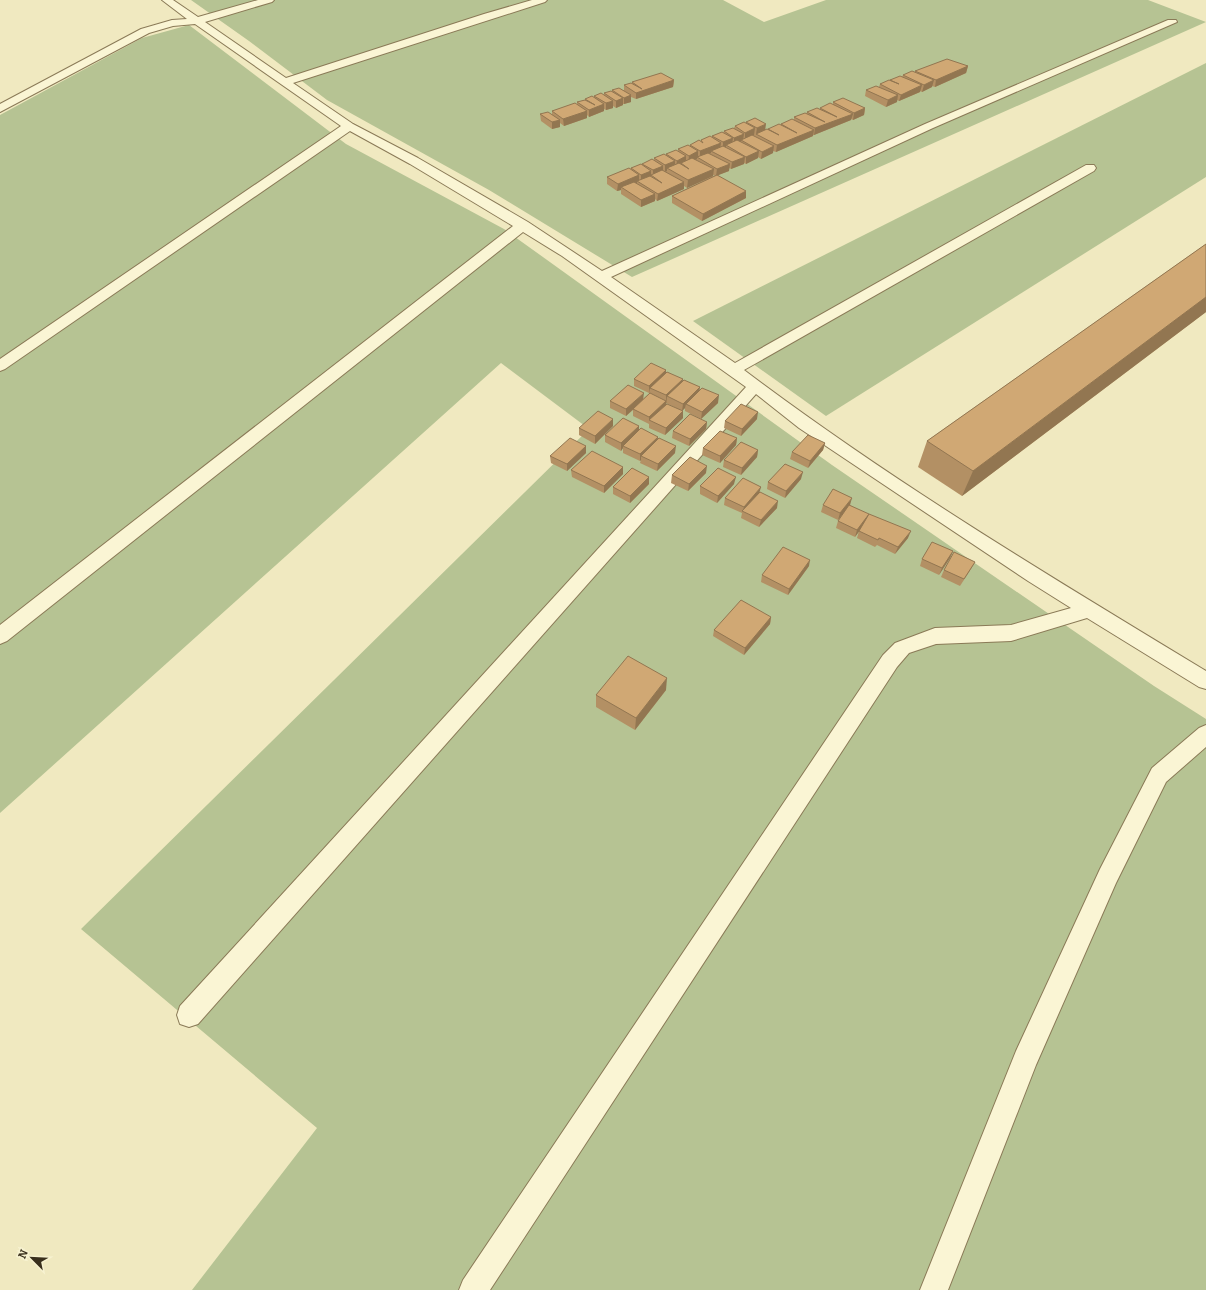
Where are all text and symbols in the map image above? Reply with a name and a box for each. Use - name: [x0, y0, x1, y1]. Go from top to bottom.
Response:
- north arrow: [12, 1238, 52, 1278]
- text: N: [16, 1247, 31, 1261]

